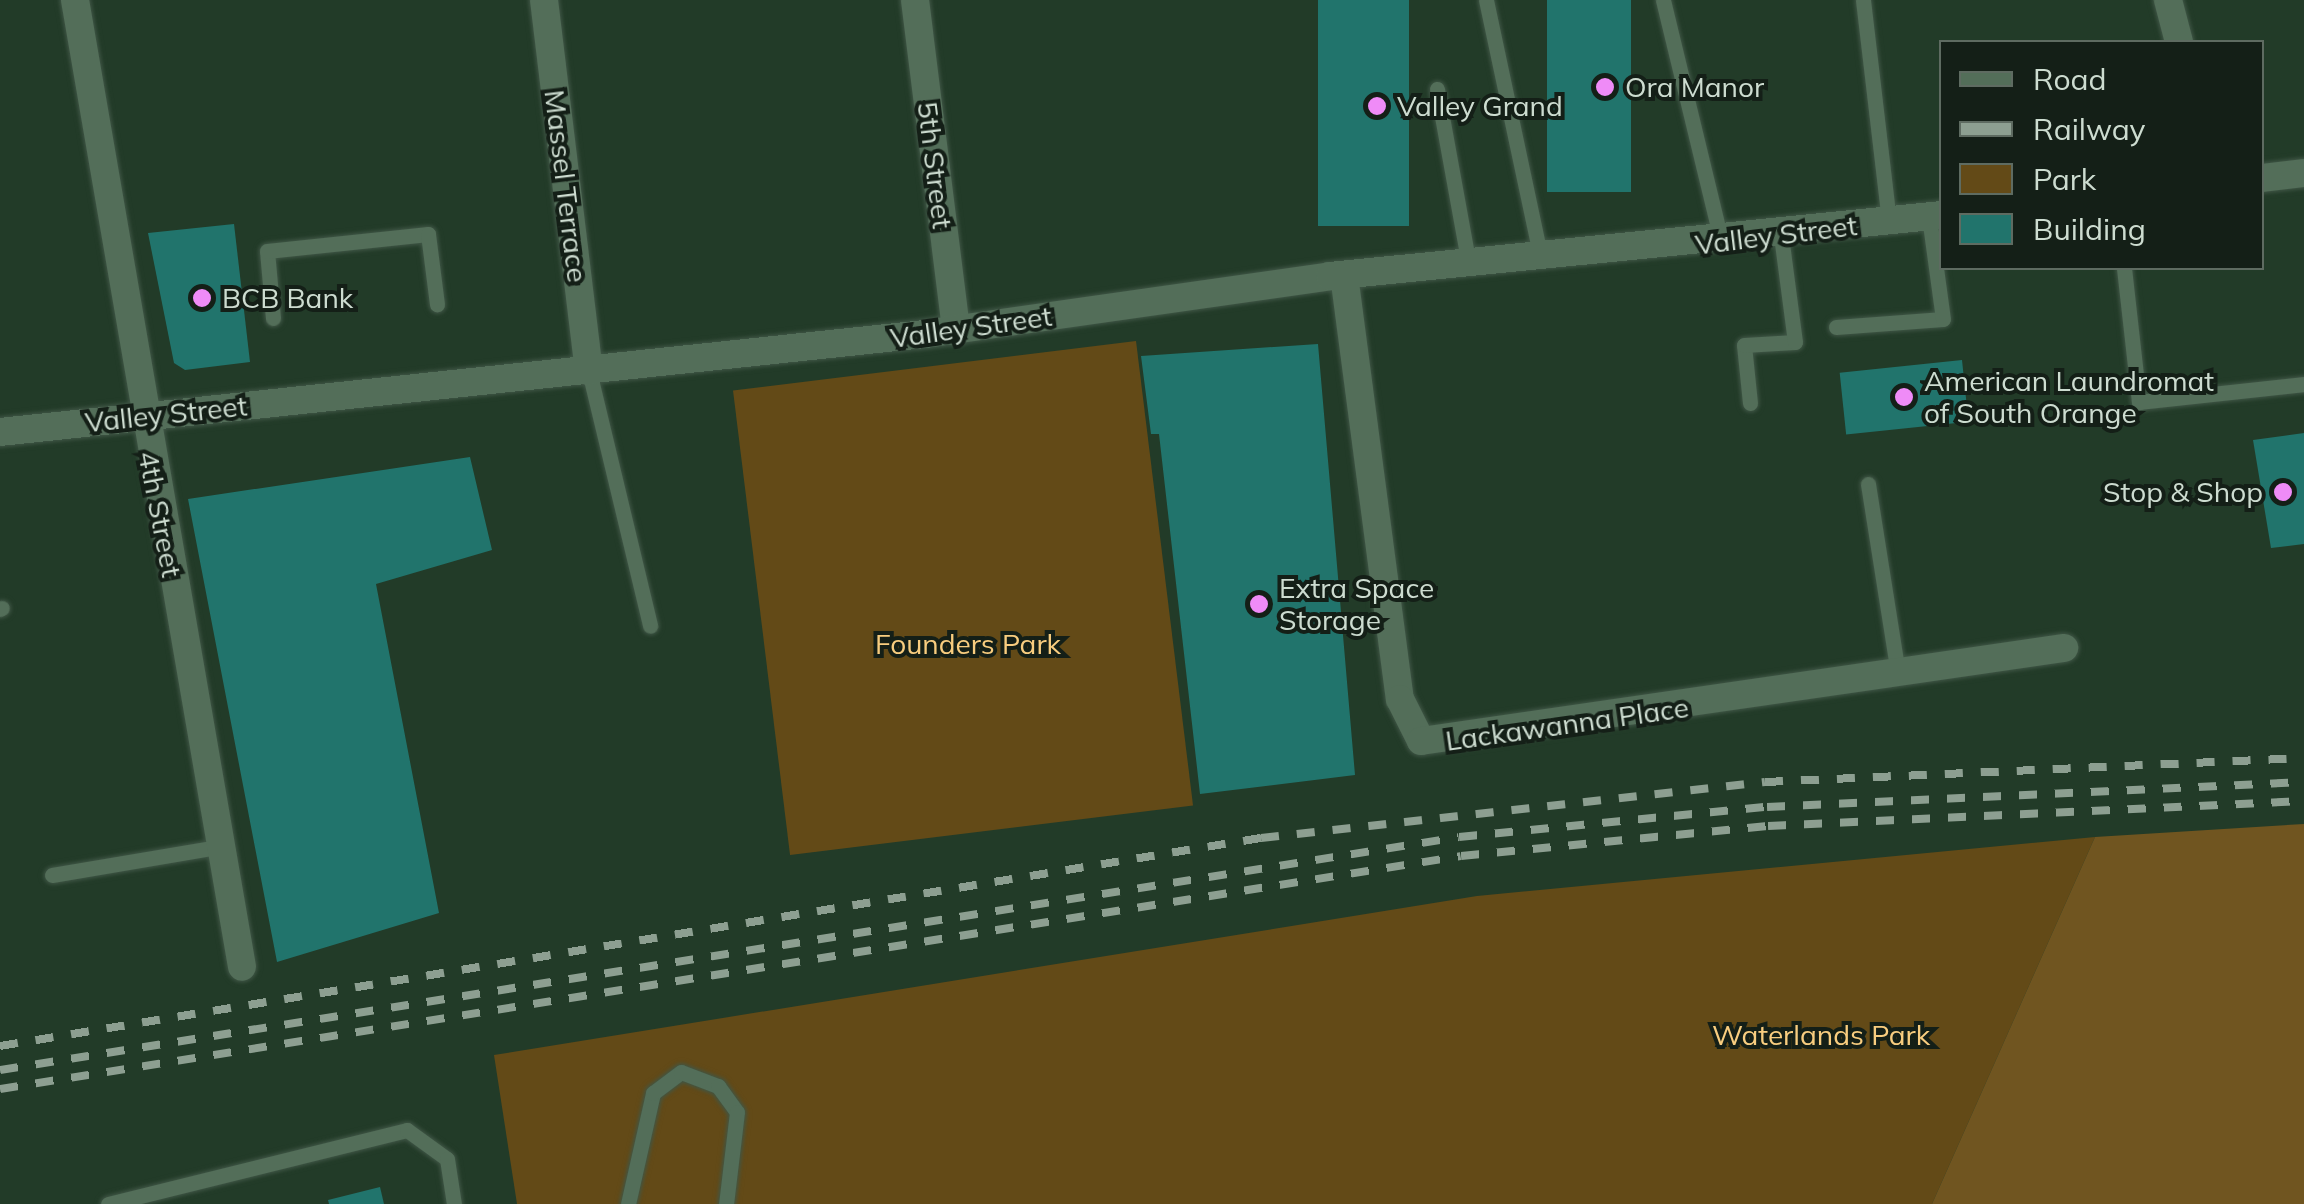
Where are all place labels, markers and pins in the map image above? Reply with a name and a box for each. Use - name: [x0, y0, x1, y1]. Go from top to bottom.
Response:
- place label: Ora Manor: [1625, 70, 1764, 104]
- marker: Ora Manor: [1594, 76, 1616, 98]
- place label: Valley Grand: [1397, 89, 1563, 123]
- marker: Valley Grand: [1366, 95, 1388, 117]
- place label: BCB Bank: [222, 281, 353, 315]
- marker: BCB Bank: [191, 287, 213, 309]
- place label: American Laundromat of South Orange: [1924, 364, 2214, 430]
- marker: American Laundromat of South Orange: [1893, 386, 1915, 408]
- place label: Stop & Shop: [2103, 475, 2263, 509]
- marker: Stop & Shop: [2272, 481, 2294, 503]
- place label: Extra Space Storage: [1279, 571, 1434, 637]
- marker: Extra Space Storage: [1248, 593, 1270, 615]

